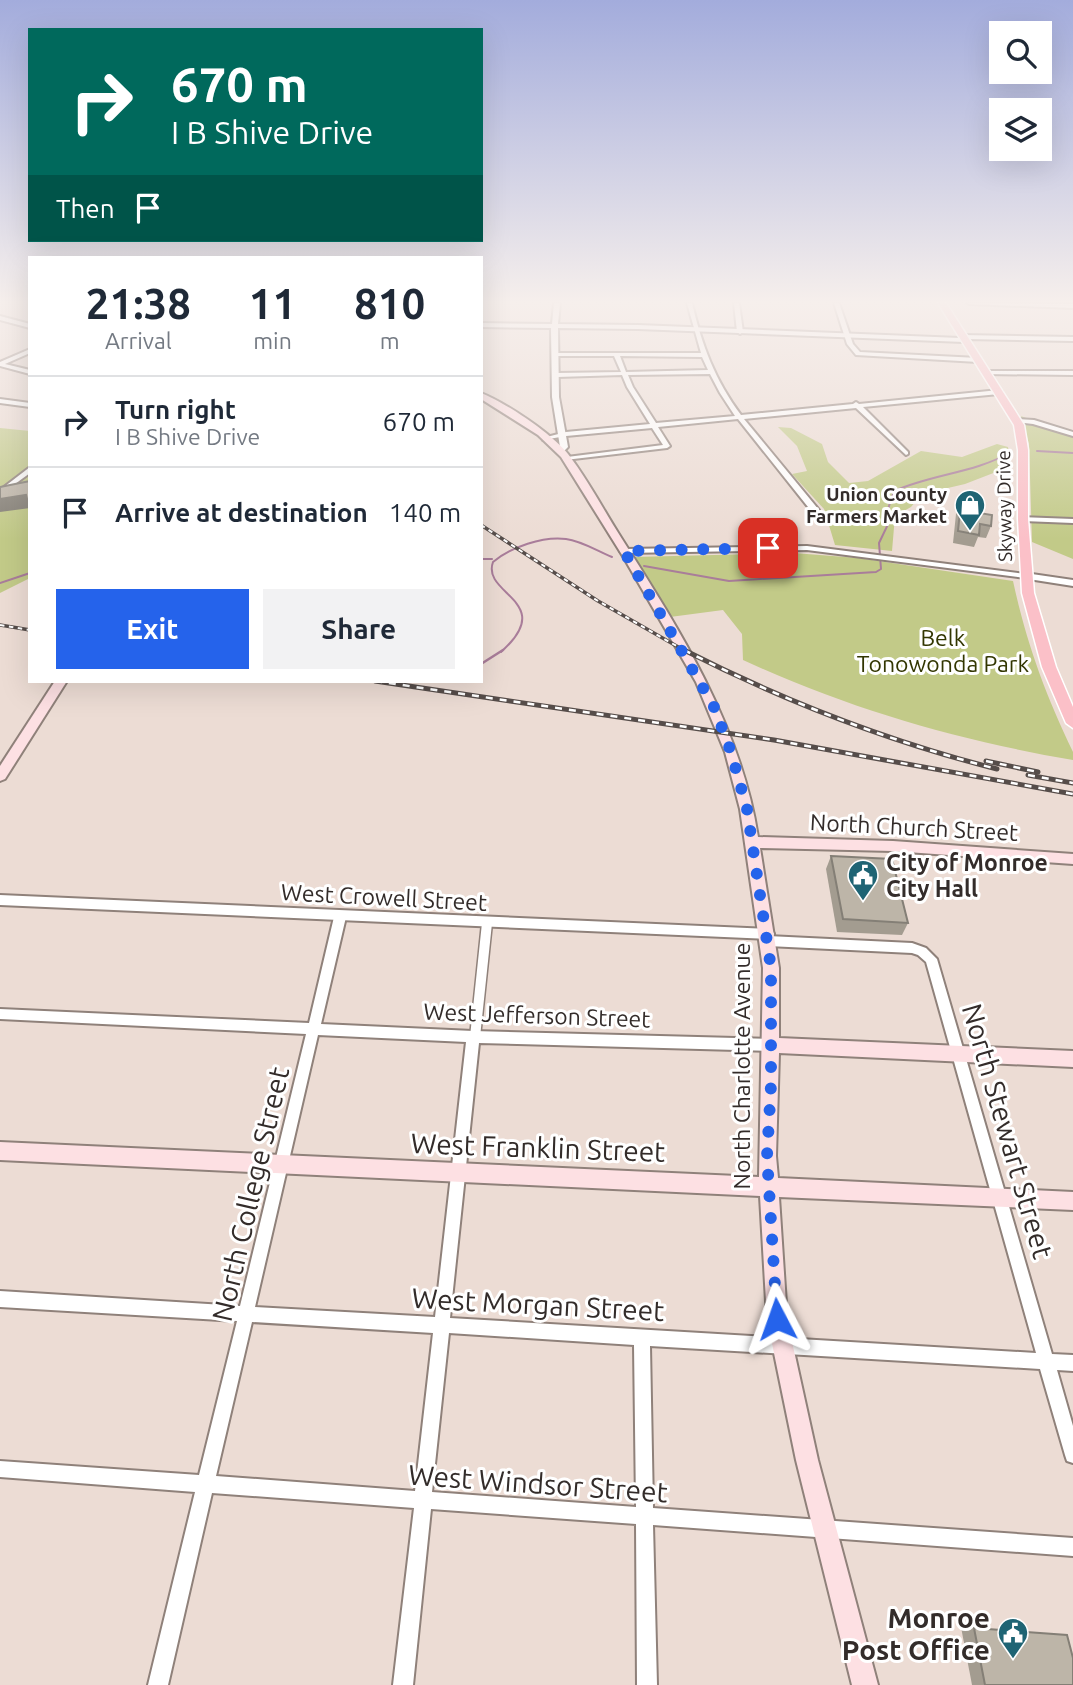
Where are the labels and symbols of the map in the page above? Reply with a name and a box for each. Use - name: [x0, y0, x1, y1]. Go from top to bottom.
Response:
- street label: Skyway Drive: [992, 450, 1016, 562]
- place label: Union County Farmers Market: [806, 483, 947, 527]
- shop icon: Union County Farmers Market: [953, 488, 987, 532]
- pin: [738, 518, 798, 578]
- park label: Belk Tonowonda Park: [857, 625, 1030, 676]
- street label: North Church Street: [809, 809, 1019, 845]
- place label: City of Monroe City Hall: [886, 850, 1048, 901]
- public building icon: City of Monroe City Hall: [846, 858, 880, 902]
- street label: West Crowell Street: [280, 879, 488, 915]
- street label: North Charlotte Avenue: [729, 943, 754, 1189]
- street label: West Jefferson Street: [423, 999, 651, 1031]
- street label: North Stewart Street: [957, 1000, 1059, 1262]
- street label: North College Street: [206, 1064, 294, 1324]
- street label: West Franklin Street: [410, 1127, 666, 1167]
- street label: West Morgan Street: [411, 1282, 665, 1326]
- position arrow: [740, 1282, 814, 1356]
- street label: West Windsor Street: [407, 1458, 669, 1508]
- place label: Monroe Post Office: [842, 1602, 990, 1665]
- public building icon: Monroe Post Office: [996, 1616, 1030, 1660]

